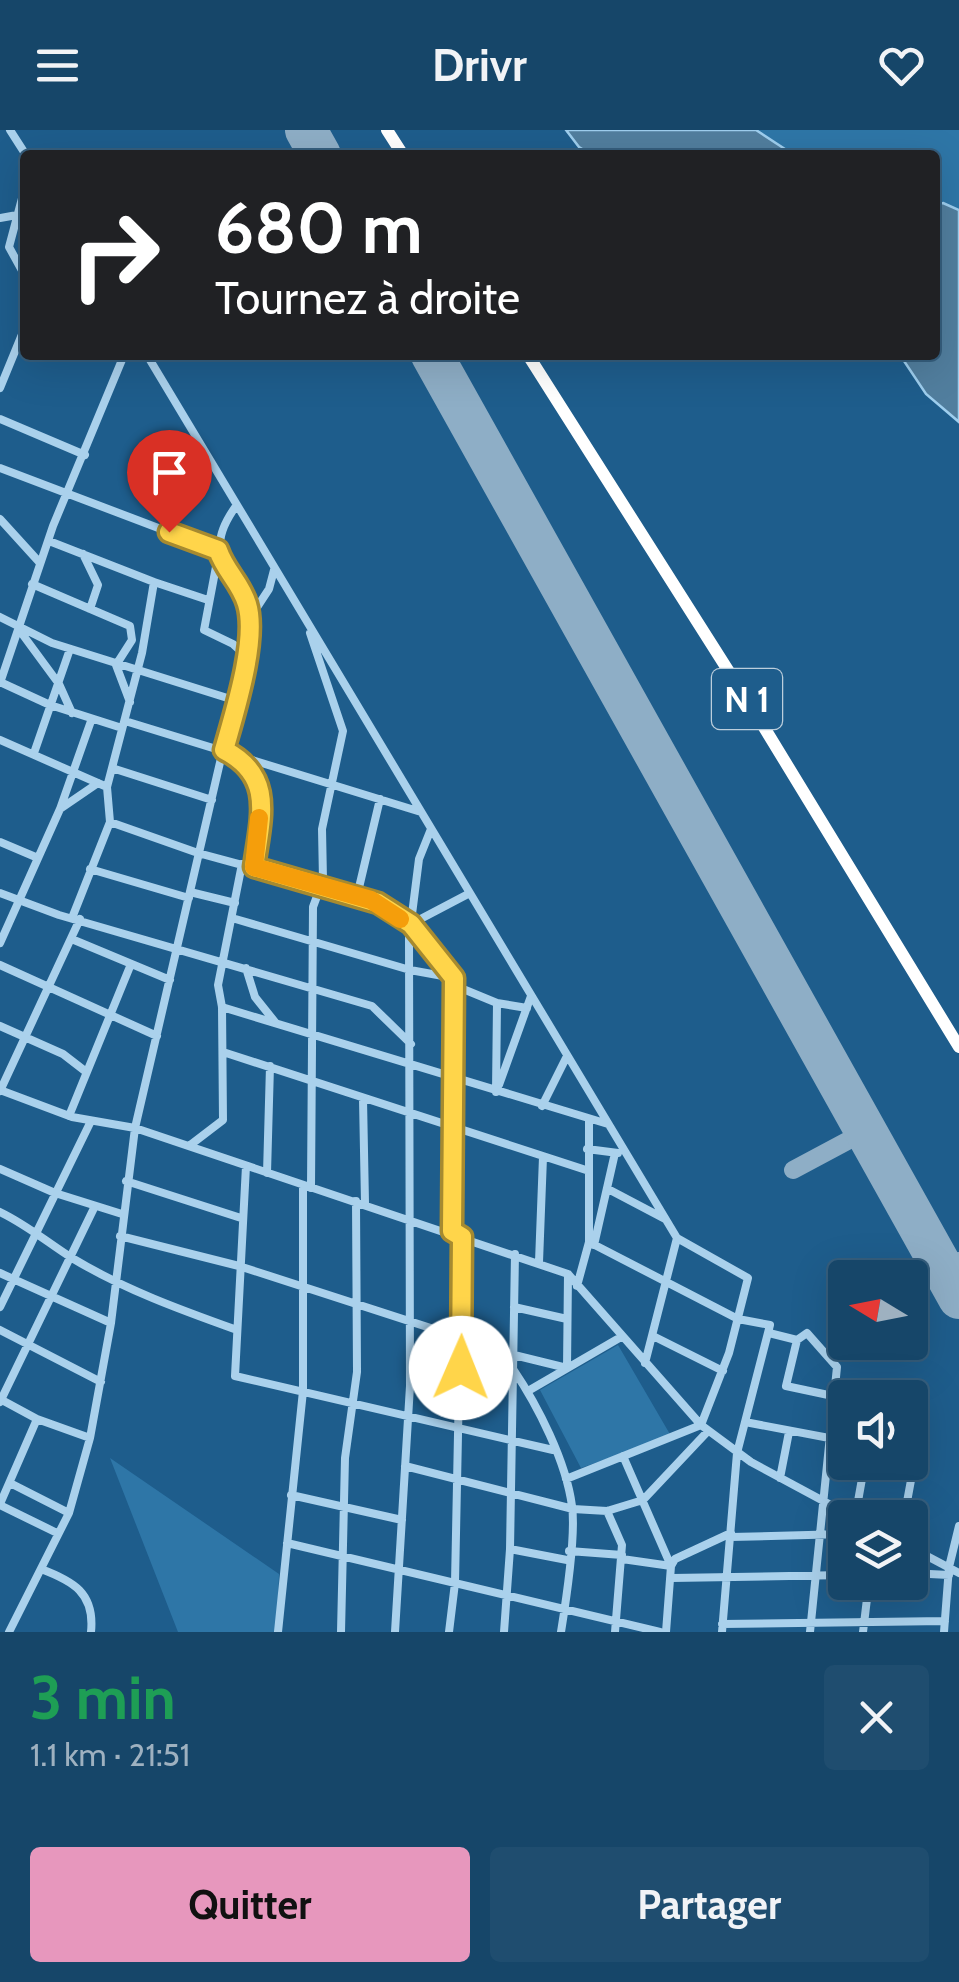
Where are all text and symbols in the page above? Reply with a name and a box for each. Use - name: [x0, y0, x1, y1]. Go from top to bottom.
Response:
- icon: menu: [30, 38, 85, 93]
- text: Drivr: [432, 38, 527, 92]
- icon: heart: [874, 38, 929, 93]
- text: 680 m: [215, 185, 423, 271]
- icon: right: [50, 190, 180, 320]
- text: Tournez à droite: [215, 271, 520, 325]
- pin: [127, 430, 212, 533]
- icon: arrive: [142, 445, 197, 500]
- road number: N 1: [712, 669, 782, 729]
- north arrow: [828, 1260, 928, 1360]
- map controls: [828, 1260, 928, 1600]
- position arrow: [409, 1316, 513, 1420]
- button: sound: [828, 1380, 928, 1480]
- button: layers: [828, 1500, 928, 1600]
- text: 3 min: [30, 1661, 176, 1734]
- button: close: [824, 1665, 929, 1770]
- text: 1.1 km · 21:51: [30, 1735, 190, 1774]
- button: Quitter: [30, 1847, 470, 1962]
- button: Partager: [490, 1847, 929, 1962]

